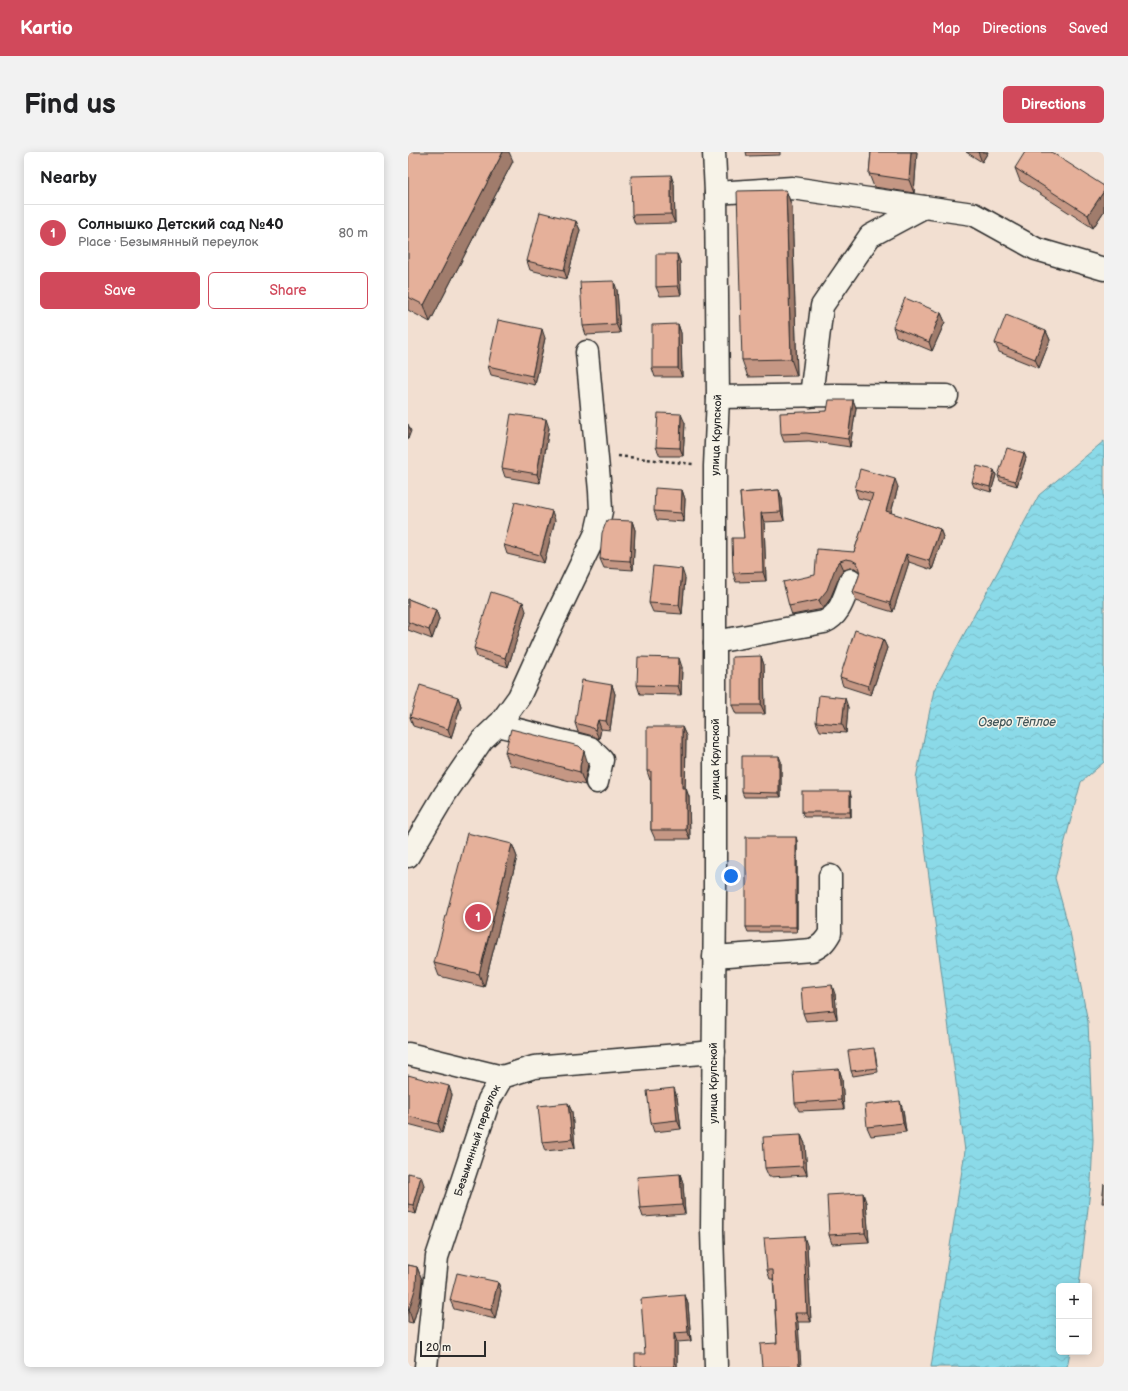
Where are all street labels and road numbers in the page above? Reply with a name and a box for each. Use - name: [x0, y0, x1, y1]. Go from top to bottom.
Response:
- street label: улица Крупской: [709, 394, 724, 476]
- street label: улица Крупской: [709, 718, 722, 800]
- street label: улица Крупской: [707, 1042, 720, 1124]
- street label: Безымянный переулок: [452, 1082, 504, 1198]

